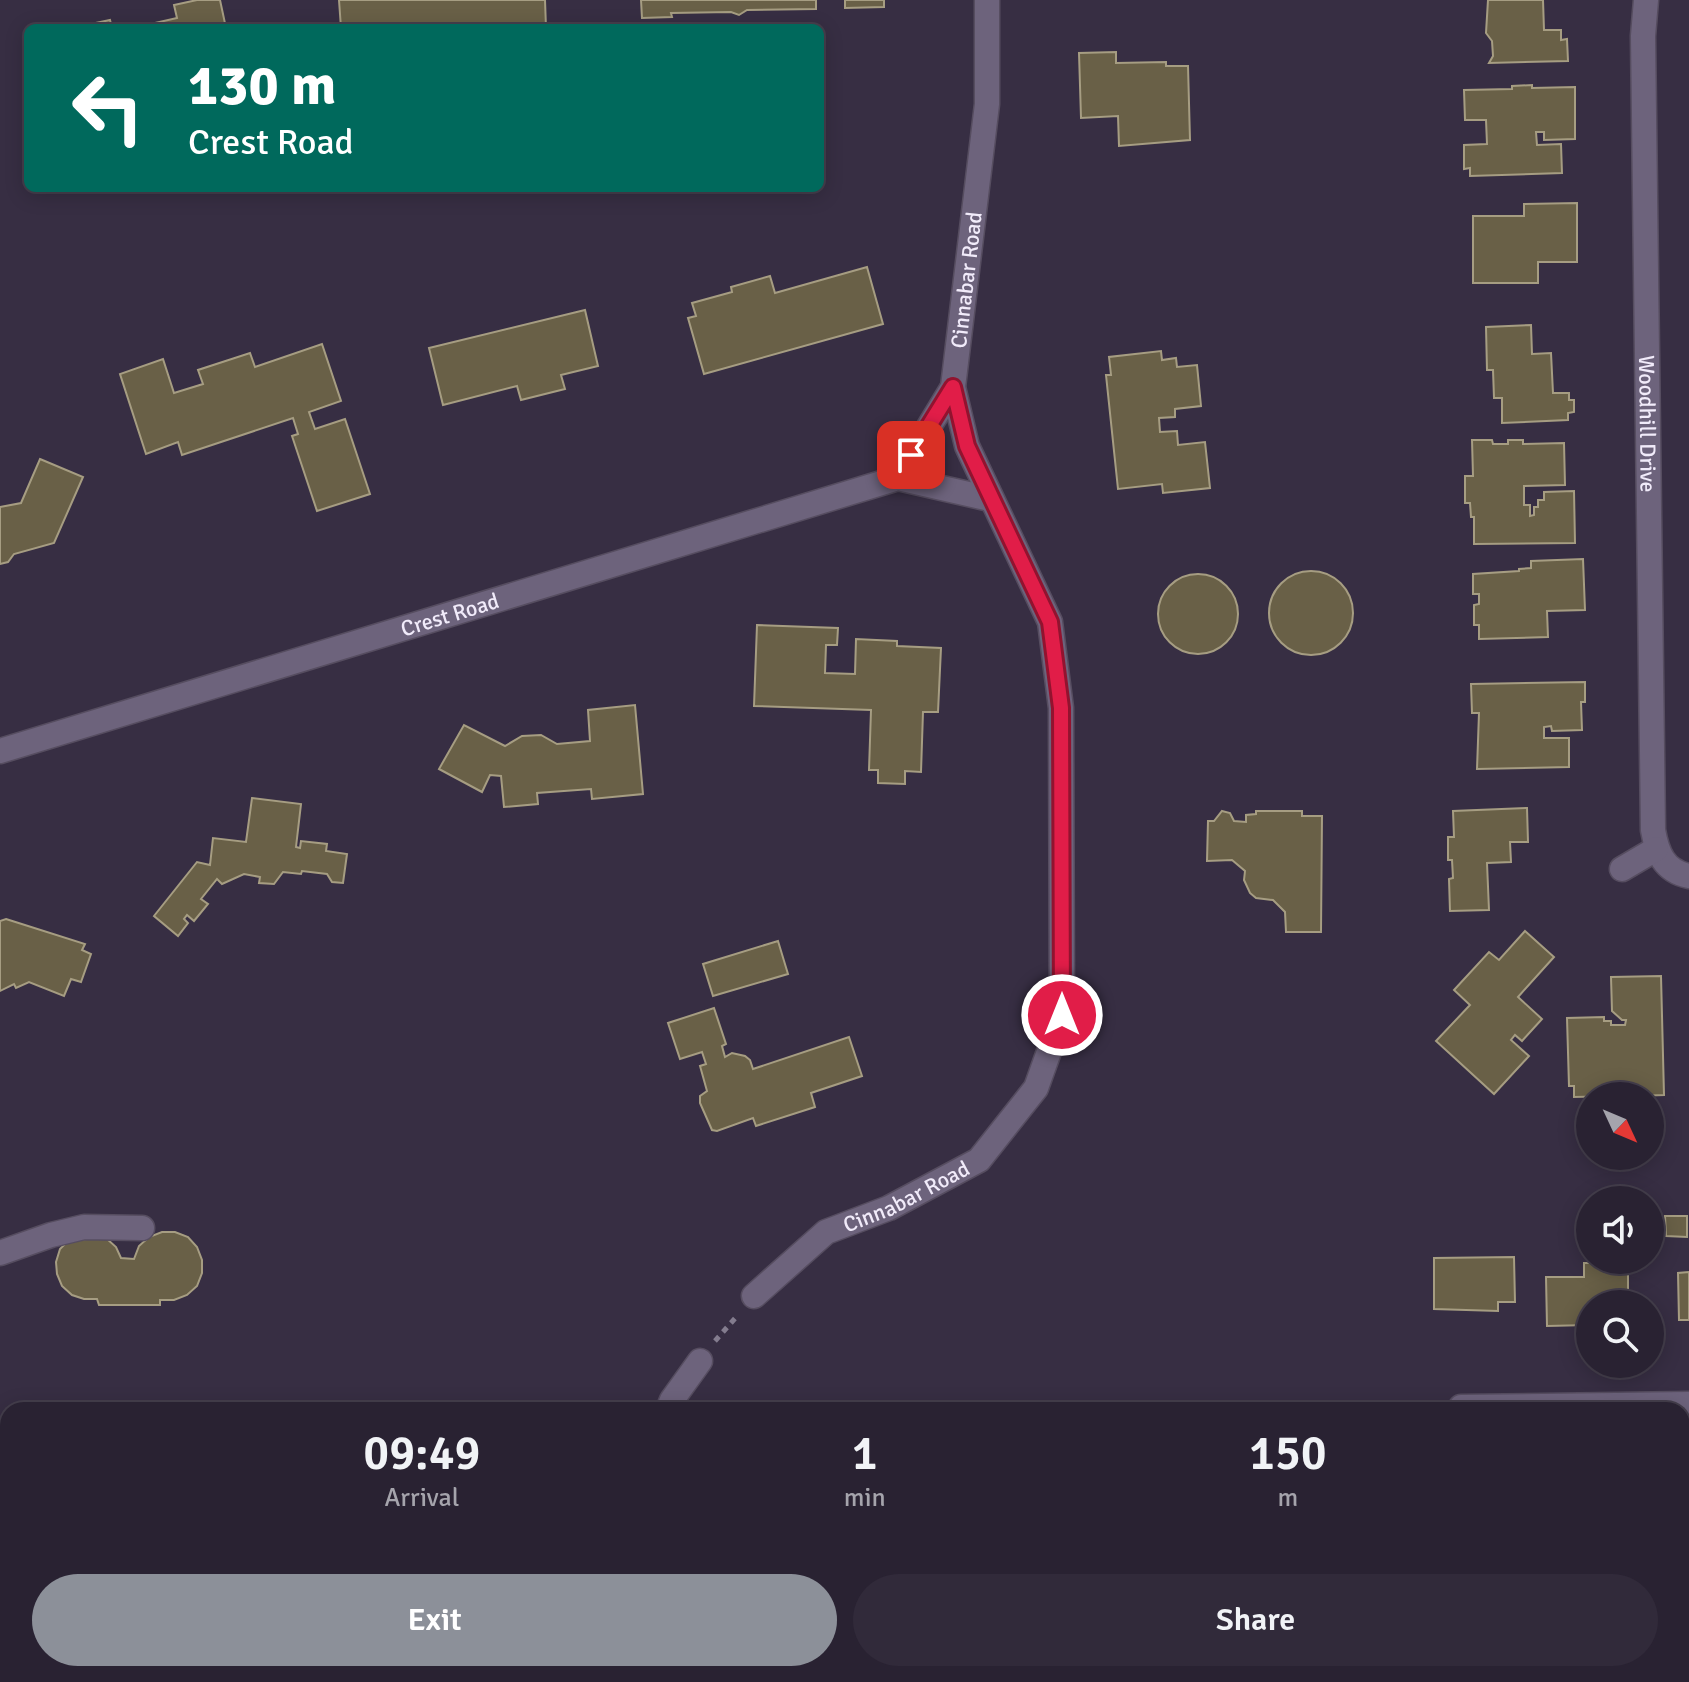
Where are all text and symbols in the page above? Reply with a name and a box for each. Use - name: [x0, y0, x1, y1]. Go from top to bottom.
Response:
- text: 130 m: [188, 51, 336, 120]
- icon: left: [56, 56, 160, 160]
- text: Crest Road: [188, 120, 354, 165]
- street label: Cinnabar Road: [944, 210, 987, 350]
- street label: Woodhill Drive: [1634, 355, 1662, 493]
- pin: [877, 421, 945, 489]
- icon: arrive: [889, 433, 933, 477]
- street label: Crest Road: [397, 587, 502, 642]
- position arrow: [1020, 973, 1104, 1057]
- north arrow: [1576, 1082, 1664, 1170]
- map controls: [1576, 1082, 1664, 1378]
- street label: Cinnabar Road: [839, 1154, 974, 1238]
- button: sound: [1576, 1186, 1664, 1274]
- button: search: [1576, 1290, 1664, 1378]
- text: 09:49: [363, 1424, 480, 1483]
- text: 1: [852, 1424, 878, 1483]
- text: 150: [1249, 1424, 1327, 1483]
- text: Arrival: [384, 1482, 459, 1514]
- text: min: [844, 1482, 886, 1514]
- text: m: [1277, 1482, 1298, 1514]
- button: Exit: [32, 1574, 837, 1666]
- button: Share: [853, 1574, 1658, 1666]

